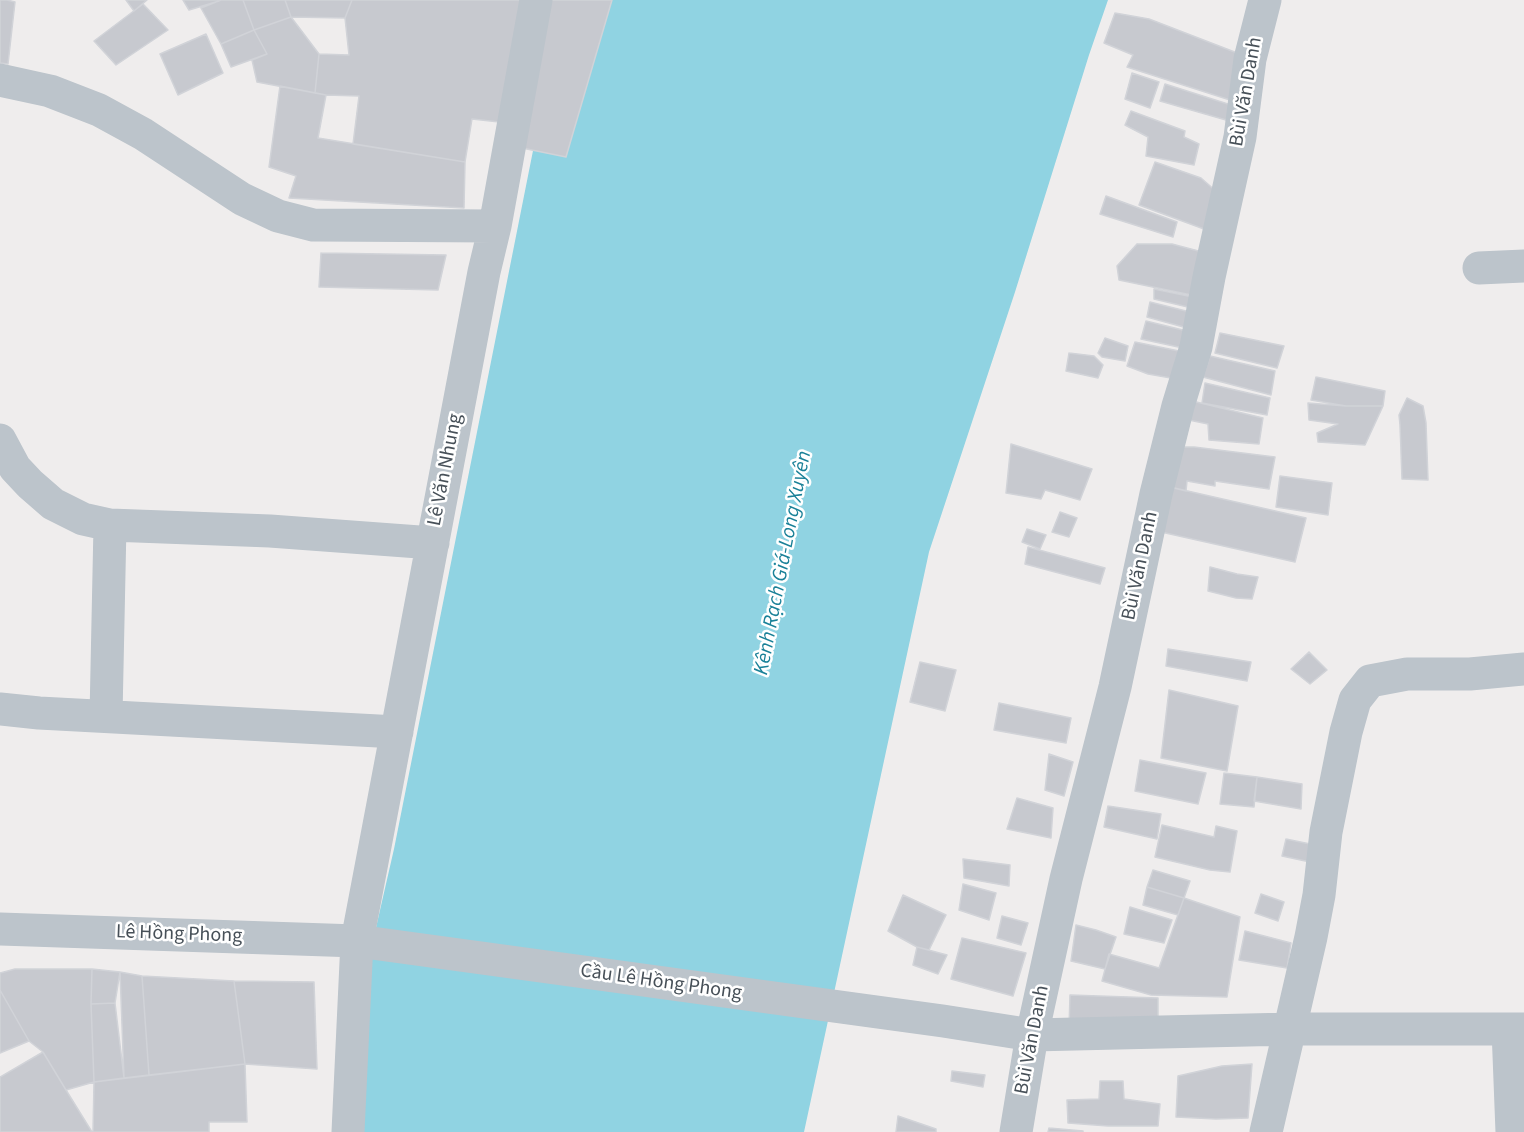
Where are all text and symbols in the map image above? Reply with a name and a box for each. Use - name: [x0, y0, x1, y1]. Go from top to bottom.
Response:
- street label: Bùi Văn Danh: [1226, 35, 1268, 149]
- street label: Lê Văn Nhung: [423, 412, 469, 528]
- water label: Kênh Rạch Giá-Long Xuyên: [750, 449, 818, 677]
- street label: Bùi Văn Danh: [1118, 509, 1164, 623]
- street label: Lê Hồng Phong: [115, 921, 243, 949]
- street label: Cầu Lê Hồng Phong: [579, 960, 743, 1006]
- street label: Bùi Văn Danh: [1011, 983, 1055, 1097]

